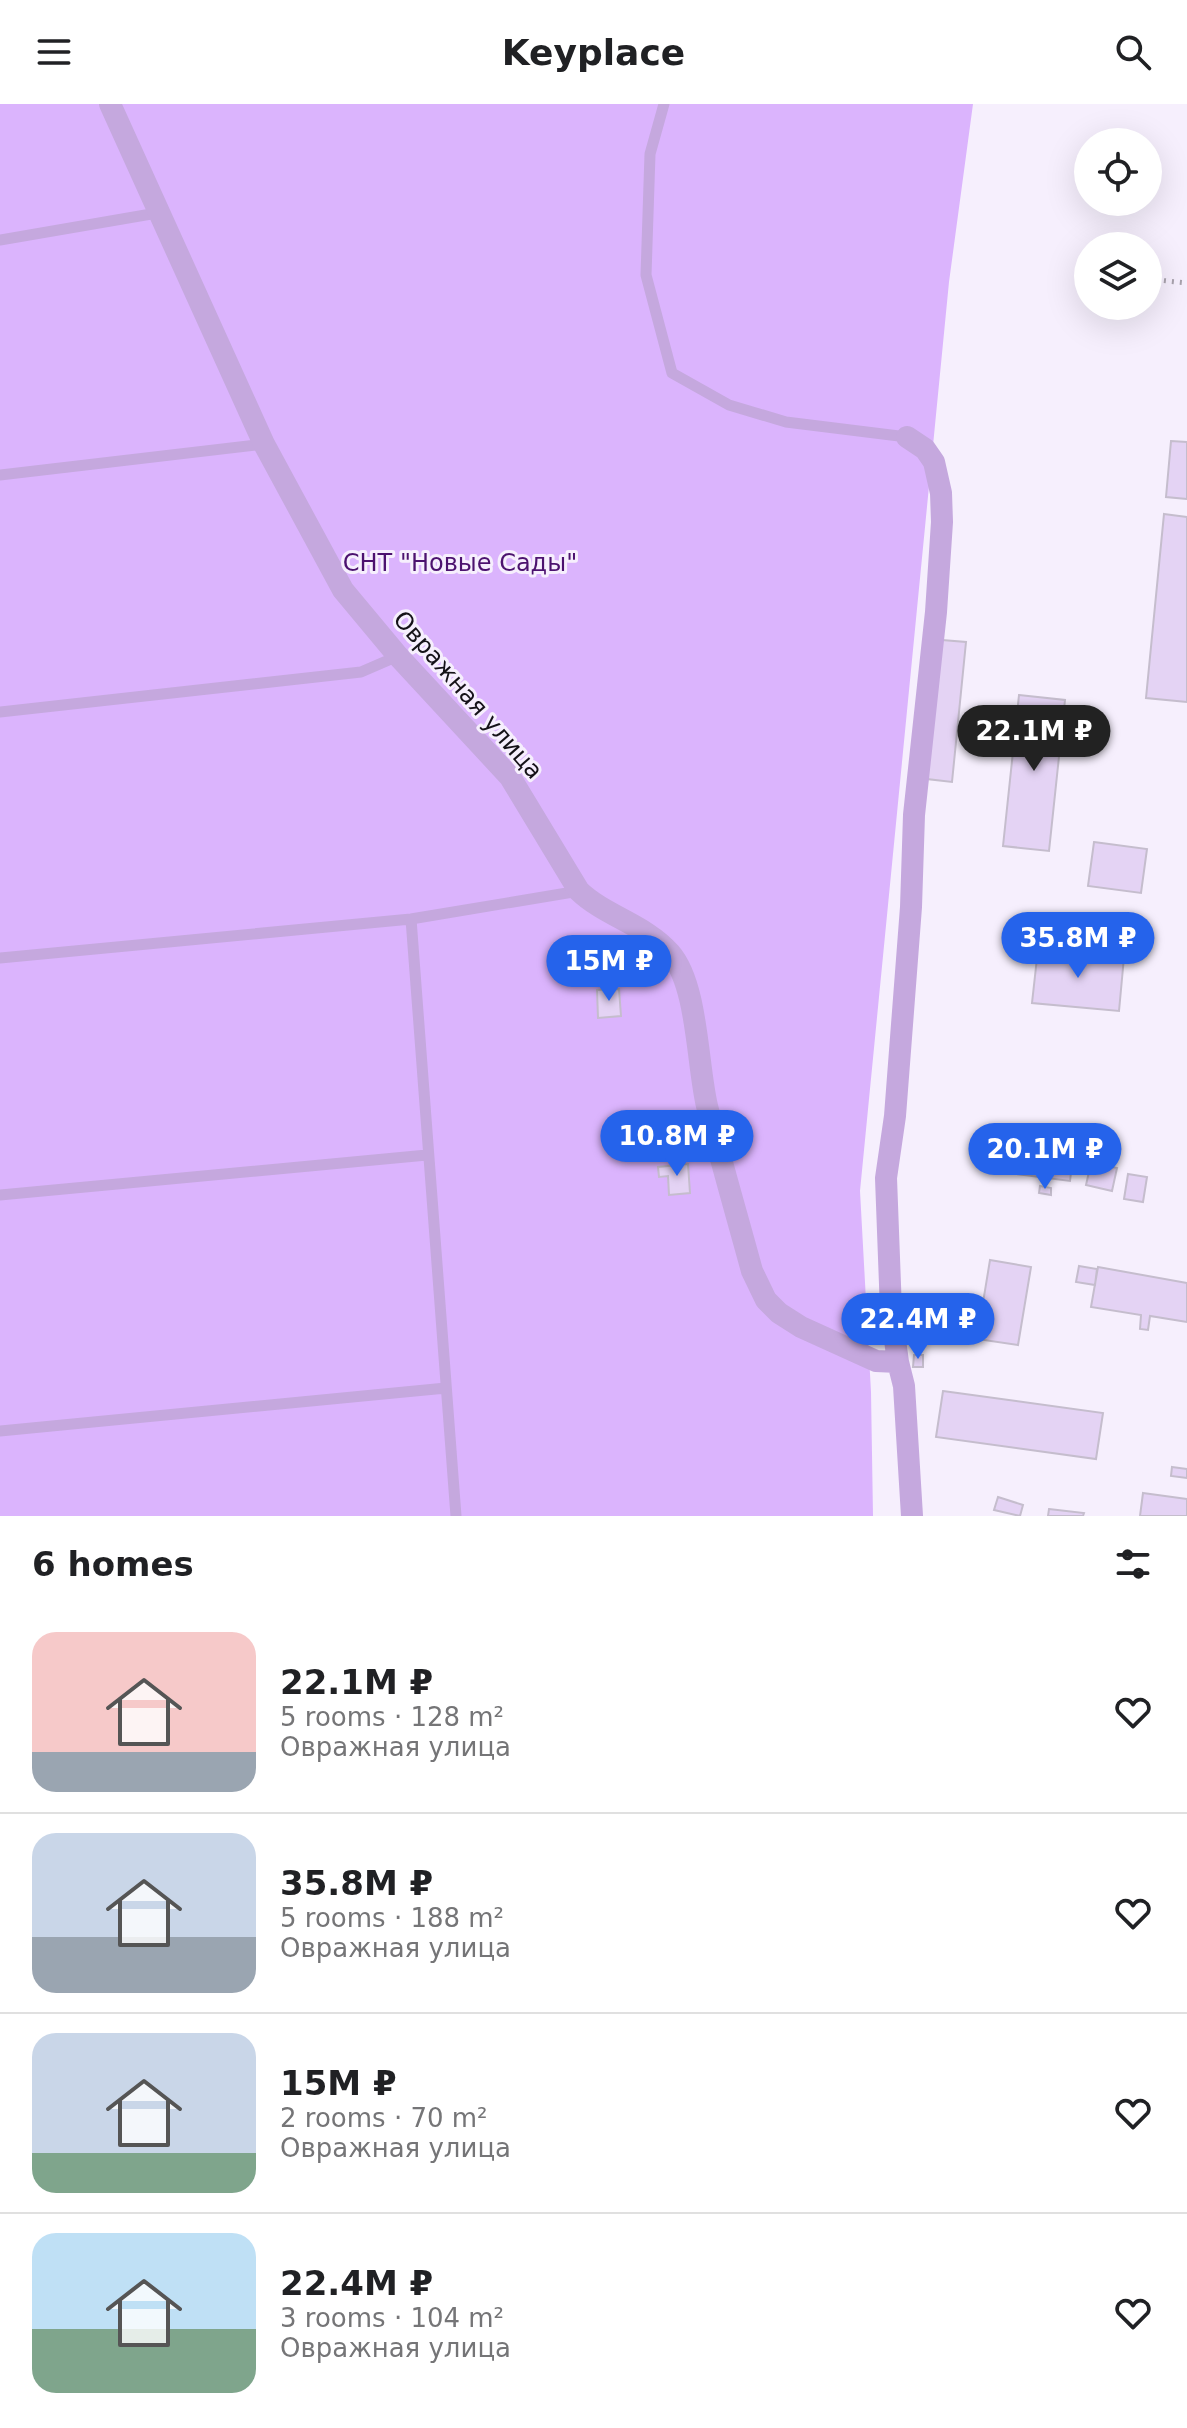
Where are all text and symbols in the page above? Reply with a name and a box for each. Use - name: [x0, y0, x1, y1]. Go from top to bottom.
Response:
- icon: menu: [32, 30, 76, 74]
- icon: search: [1111, 30, 1155, 74]
- text: Keyplace: [502, 32, 685, 73]
- map controls: [1074, 128, 1162, 320]
- button: locate: [1074, 128, 1162, 216]
- button: layers: [1074, 232, 1162, 320]
- park label: СНТ "Новые Сады": [343, 549, 577, 577]
- street label: Овражная улица: [387, 605, 549, 785]
- pin: 22.1M ₽: [960, 705, 1108, 773]
- text: 22.1M ₽: [975, 716, 1093, 746]
- pin: 35.8M ₽: [1004, 912, 1152, 980]
- text: 35.8M ₽: [1019, 923, 1137, 953]
- pin: 15M ₽: [553, 935, 665, 1003]
- text: 15M ₽: [564, 946, 654, 976]
- pin: 10.8M ₽: [603, 1110, 751, 1178]
- text: 10.8M ₽: [618, 1121, 736, 1151]
- pin: 20.1M ₽: [971, 1123, 1119, 1191]
- text: 20.1M ₽: [986, 1134, 1104, 1164]
- pin: 22.4M ₽: [844, 1293, 992, 1361]
- text: 22.4M ₽: [859, 1304, 977, 1334]
- icon: filters: [1111, 1542, 1155, 1586]
- text: 6 homes: [32, 1544, 194, 1584]
- text: 22.1M ₽: [280, 1662, 433, 1702]
- icon: home: [96, 1664, 192, 1760]
- icon: heart: [1111, 1690, 1155, 1734]
- text: 5 rooms · 128 m²: [280, 1702, 504, 1732]
- text: Овражная улица: [280, 1732, 511, 1762]
- text: 35.8M ₽: [280, 1863, 433, 1903]
- icon: home: [96, 1865, 192, 1961]
- icon: heart: [1111, 1891, 1155, 1935]
- text: 5 rooms · 188 m²: [280, 1903, 504, 1933]
- text: Овражная улица: [280, 1933, 511, 1963]
- text: 15M ₽: [280, 2063, 397, 2103]
- icon: home: [96, 2065, 192, 2161]
- icon: heart: [1111, 2091, 1155, 2135]
- text: 2 rooms · 70 m²: [280, 2103, 488, 2133]
- text: Овражная улица: [280, 2133, 511, 2163]
- text: 22.4M ₽: [280, 2263, 433, 2303]
- icon: home: [96, 2265, 192, 2361]
- icon: heart: [1111, 2291, 1155, 2335]
- text: 3 rooms · 104 m²: [280, 2303, 504, 2333]
- text: Овражная улица: [280, 2333, 511, 2363]

